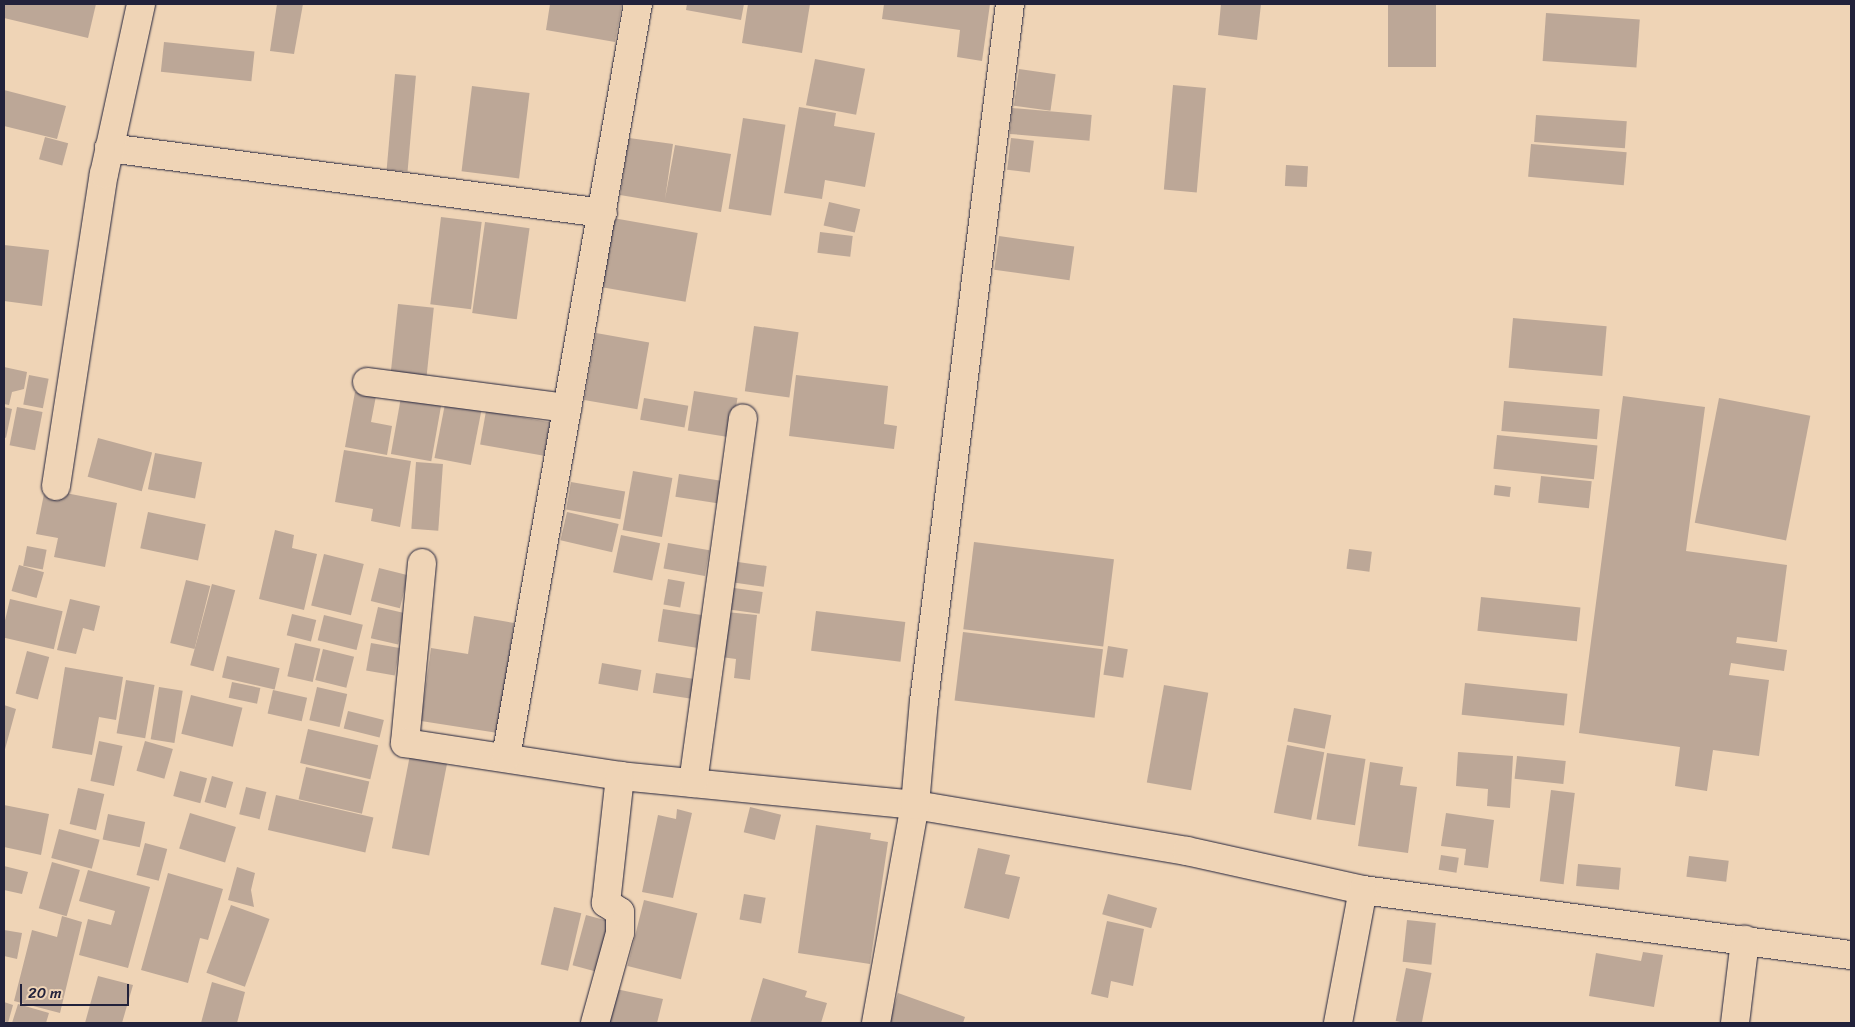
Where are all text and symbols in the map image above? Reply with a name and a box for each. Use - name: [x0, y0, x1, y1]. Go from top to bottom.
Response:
- scale bar: [22, 974, 131, 1006]
- text: 20 m: [28, 980, 62, 1006]

